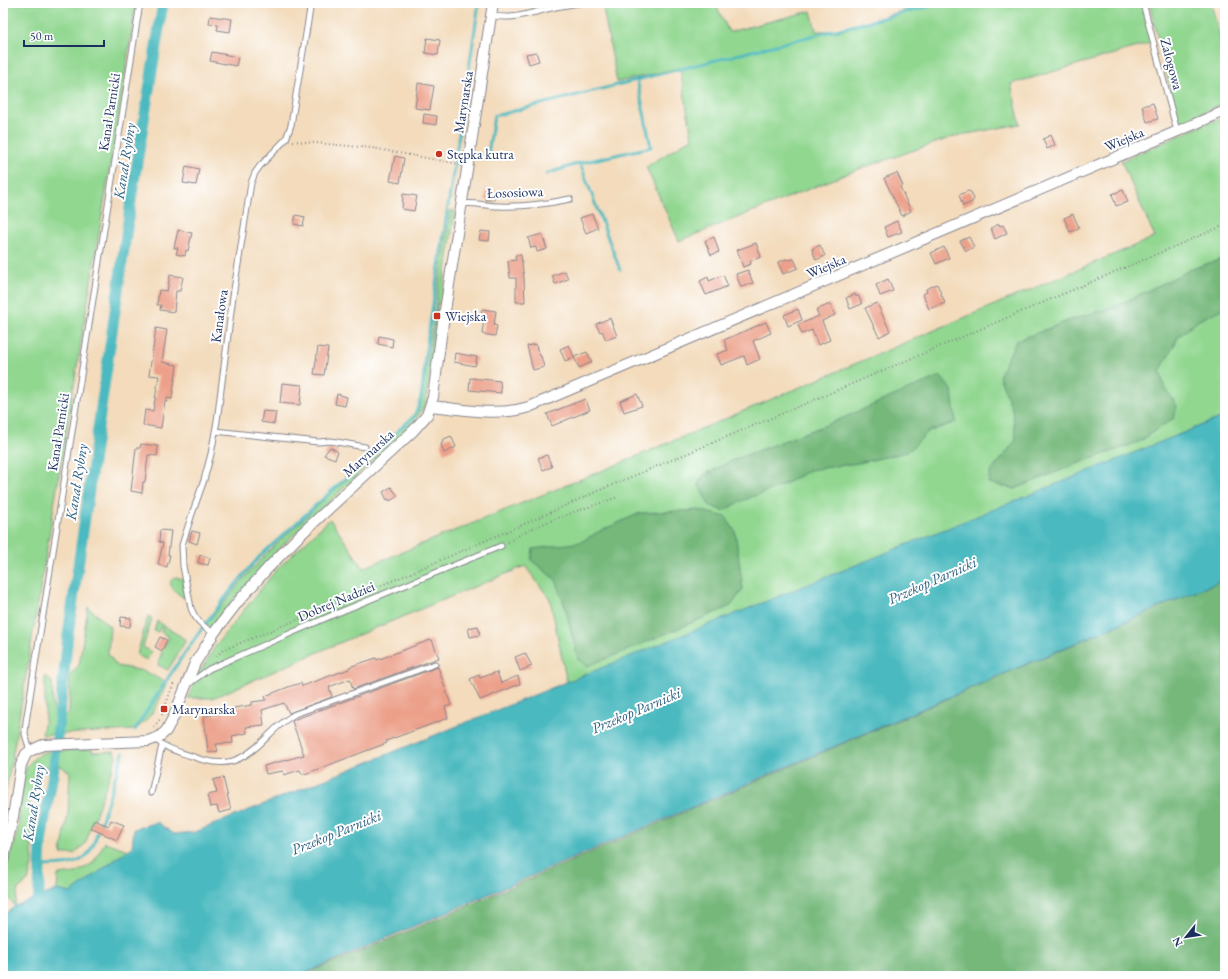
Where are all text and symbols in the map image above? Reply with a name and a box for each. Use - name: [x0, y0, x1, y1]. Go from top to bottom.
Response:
- scale bar: [24, 22, 104, 48]
- text: 50 m: [30, 28, 54, 44]
- street label: Załogowa: [1156, 36, 1188, 92]
- street label: Marynarska: [449, 69, 477, 135]
- street label: Kanał Parnicki: [94, 71, 124, 152]
- water label: Kanał Rybny: [108, 122, 139, 201]
- street label: Wiejska: [1101, 122, 1147, 155]
- place label: Stępka kutra: [447, 145, 514, 163]
- marker: Stępka kutra: [434, 149, 444, 159]
- street label: Łososiowa: [487, 182, 544, 202]
- street label: Wiejska: [803, 249, 849, 282]
- street label: Kanałowa: [206, 288, 232, 344]
- place label: Wiejska: [445, 307, 487, 325]
- marker: Wiejska: [432, 311, 442, 321]
- street label: Kanał Parnicki: [43, 391, 73, 472]
- street label: Marynarska: [339, 425, 398, 481]
- water label: Kanał Rybny: [60, 443, 91, 522]
- water label: Przekop Parnicki: [885, 552, 980, 608]
- street label: Dobrej Nadziei: [295, 576, 378, 625]
- water label: Przekop Parnicki: [588, 682, 684, 737]
- place label: Marynarska: [172, 700, 235, 718]
- marker: Marynarska: [159, 704, 169, 714]
- water label: Kanał Rybny: [17, 764, 48, 843]
- water label: Przekop Parnicki: [288, 805, 384, 859]
- north arrow: [1166, 917, 1206, 957]
- text: N: [1169, 935, 1186, 949]

